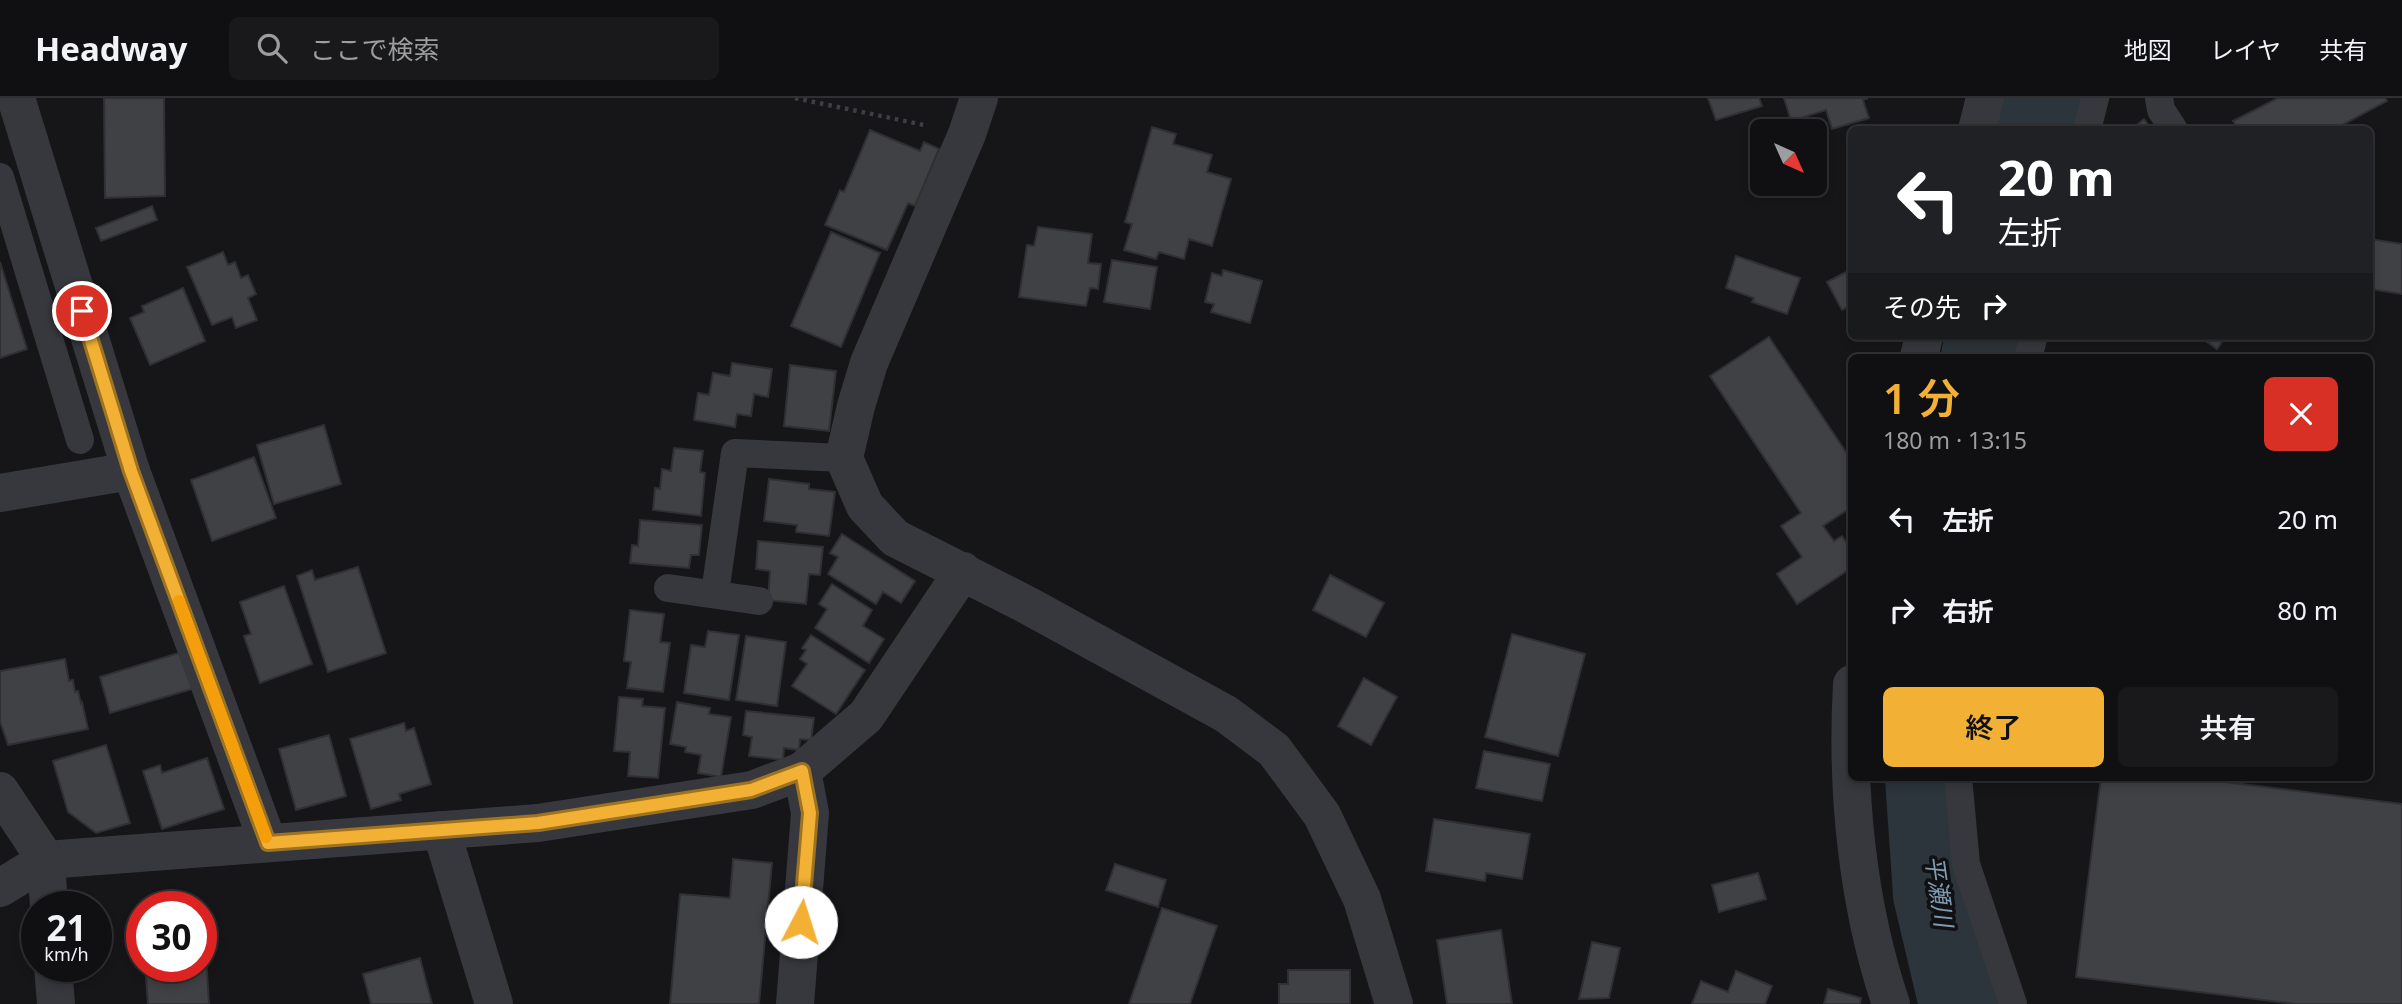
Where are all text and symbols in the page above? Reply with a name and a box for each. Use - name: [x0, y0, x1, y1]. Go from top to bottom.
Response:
- search box: [229, 17, 719, 80]
- text: Headway: [35, 26, 187, 71]
- icon: search: [253, 29, 291, 67]
- text: ここで検索: [309, 31, 439, 67]
- text: 地図: [2124, 33, 2172, 66]
- text: レイヤ: [2210, 33, 2281, 66]
- text: 共有: [2319, 33, 2367, 66]
- north arrow: [1750, 119, 1827, 196]
- map controls: [1750, 119, 1827, 196]
- text: 20 m: [1998, 144, 2115, 210]
- icon: left: [1883, 154, 1974, 245]
- text: 左折: [1998, 210, 2062, 253]
- pin: [52, 281, 112, 341]
- icon: right: [1975, 287, 2013, 325]
- text: その先: [1883, 289, 1961, 325]
- icon: arrive: [63, 292, 101, 330]
- text: 1 分: [1883, 369, 1960, 426]
- button: close: [2264, 377, 2338, 451]
- text: 180 m · 13:15: [1883, 424, 2027, 456]
- icon: left: [1883, 500, 1921, 538]
- text: 20 m: [2277, 501, 2338, 537]
- text: 左折: [1942, 502, 1994, 538]
- icon: right: [1883, 591, 1921, 629]
- text: 80 m: [2277, 592, 2338, 628]
- text: 右折: [1942, 593, 1994, 629]
- button: 終了: [1883, 687, 2104, 767]
- button: 共有: [2118, 687, 2338, 767]
- water label: 平瀬川: [1919, 853, 1962, 932]
- position arrow: [764, 885, 838, 959]
- speed limit sign: 30: [126, 891, 217, 982]
- text: 21: [46, 904, 87, 951]
- text: km/h: [44, 942, 89, 966]

